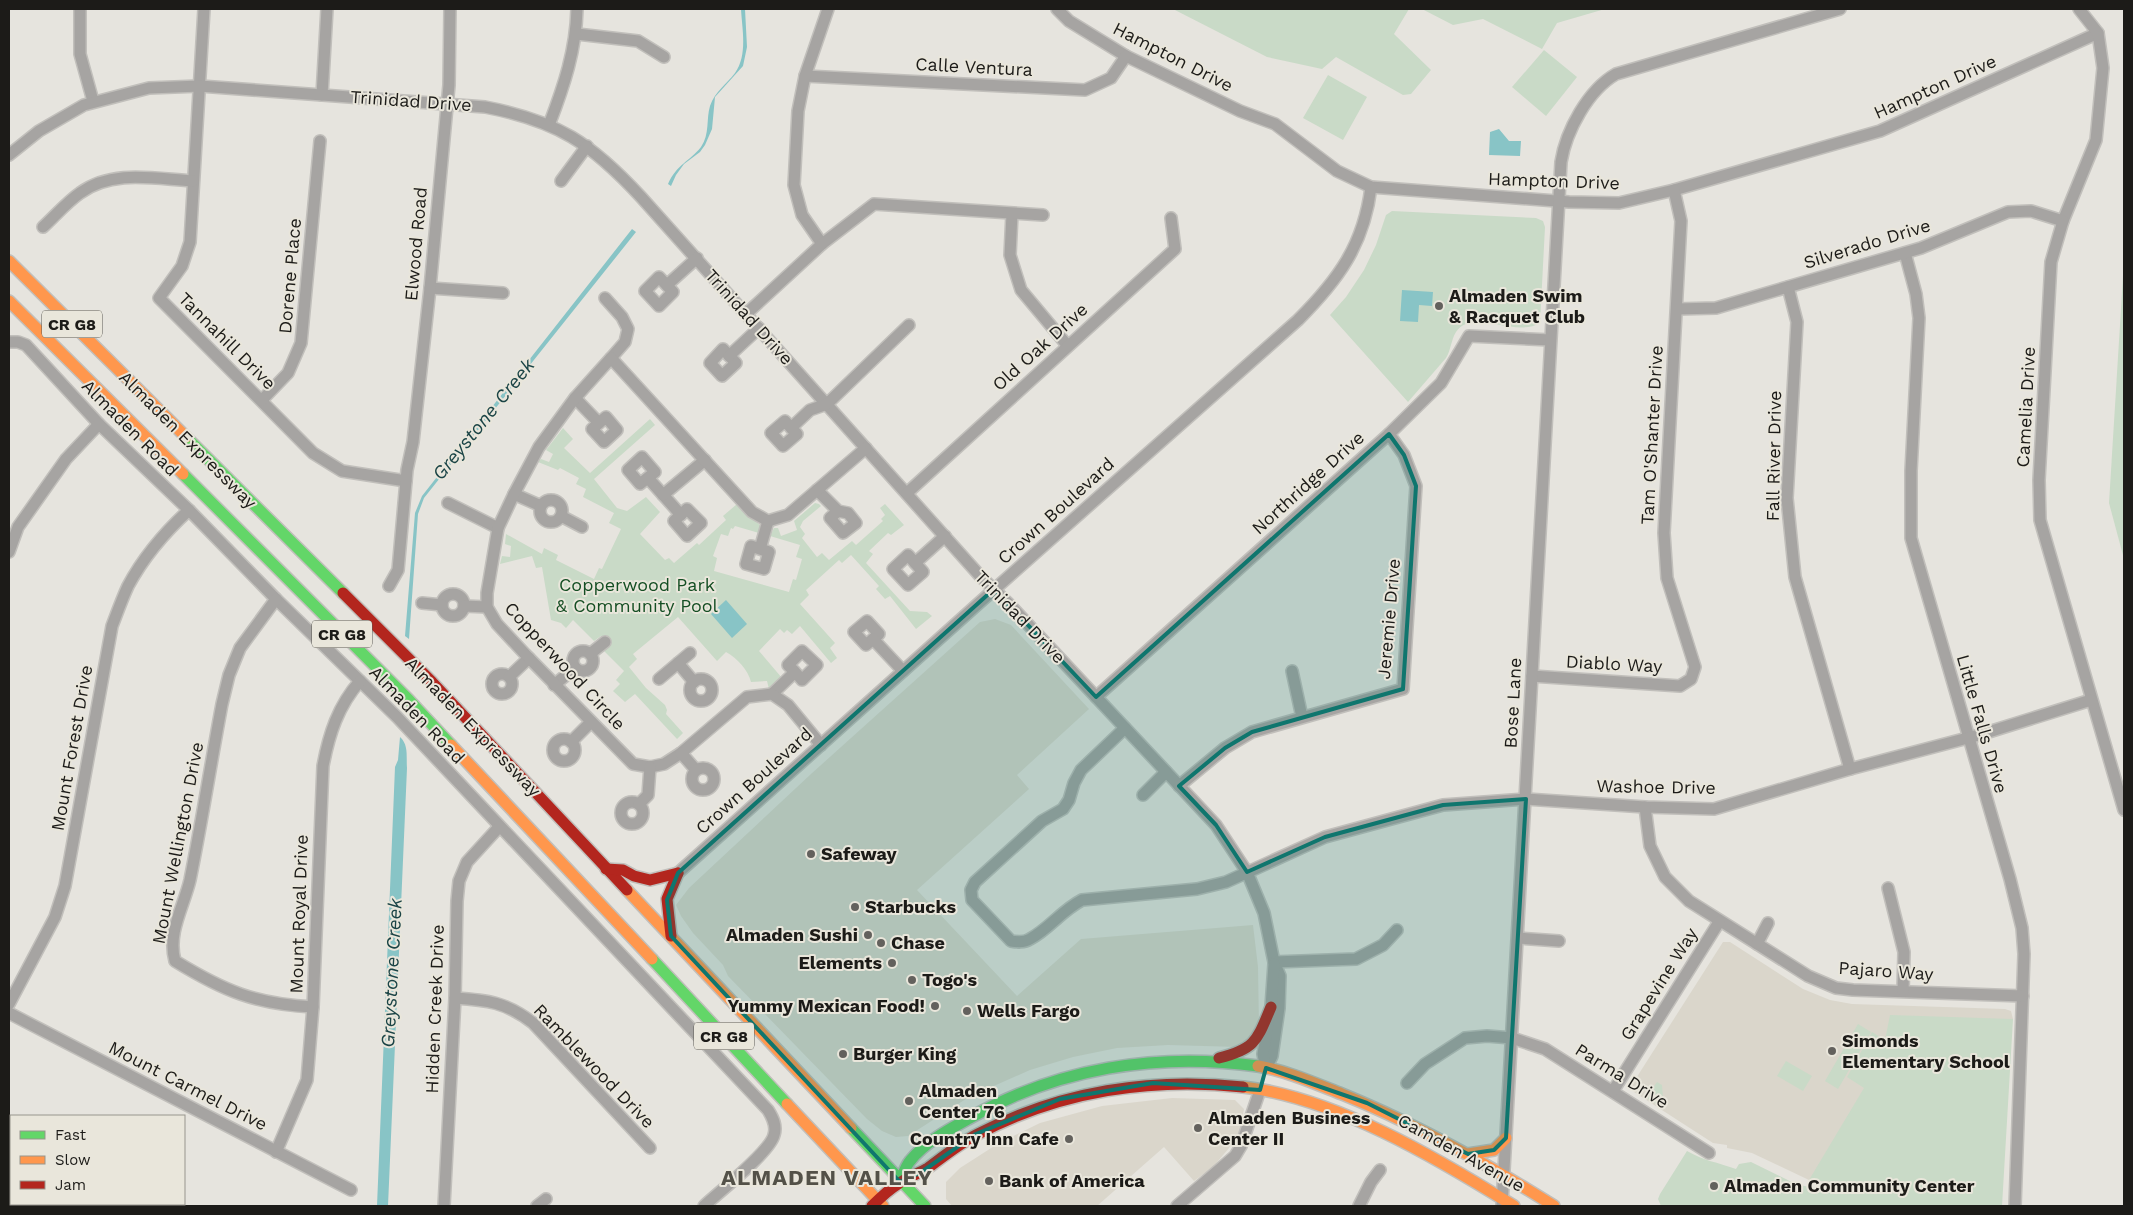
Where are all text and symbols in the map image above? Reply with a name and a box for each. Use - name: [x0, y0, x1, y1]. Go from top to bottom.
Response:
- street label: Hampton Drive: [1110, 17, 1237, 96]
- street label: Hampton Drive: [1870, 50, 1999, 123]
- street label: Calle Ventura: [915, 53, 1033, 80]
- street label: Trinidad Drive: [350, 86, 472, 115]
- street label: Hampton Drive: [1488, 168, 1620, 193]
- street label: Elwood Road: [400, 186, 431, 302]
- street label: Silverado Drive: [1801, 214, 1933, 273]
- street label: Dorene Place: [274, 217, 305, 335]
- street label: Trinidad Drive: [701, 265, 798, 369]
- place label: Almaden Swim & Racquet Club: [1449, 285, 1585, 327]
- street label: Tannahill Drive: [174, 288, 280, 394]
- street label: Old Oak Drive: [988, 298, 1092, 395]
- marker: Almaden Swim & Racquet Club: [1433, 300, 1445, 312]
- road number: CR G8: [42, 310, 102, 338]
- street label: Tam O'Shanter Drive: [1636, 345, 1667, 525]
- street label: Camelia Drive: [2012, 346, 2039, 468]
- water label: Greystone Creek: [427, 353, 540, 485]
- street label: Almaden Expressway: [115, 367, 262, 513]
- street label: Almaden Road: [78, 375, 183, 480]
- street label: Fall River Drive: [1762, 390, 1785, 522]
- street label: Northridge Drive: [1247, 427, 1368, 538]
- street label: Crown Boulevard: [993, 453, 1118, 568]
- street label: Jeremie Drive: [1373, 558, 1404, 680]
- street label: Trinidad Drive: [971, 566, 1070, 668]
- park label: Copperwood Park & Community Pool: [556, 574, 719, 616]
- street label: Copperwood Circle: [501, 597, 630, 734]
- road number: CR G8: [312, 620, 372, 648]
- street label: Diablo Way: [1565, 650, 1664, 677]
- street label: Little Falls Drive: [1953, 652, 2012, 796]
- street label: Almaden Expressway: [401, 653, 546, 801]
- street label: Bose Lane: [1500, 657, 1525, 749]
- street label: Almaden Road: [365, 661, 469, 768]
- street label: Mount Forest Drive: [47, 663, 96, 832]
- street label: Crown Boulevard: [691, 723, 816, 838]
- street label: Mount Wellington Drive: [148, 740, 207, 946]
- street label: Washoe Drive: [1596, 775, 1716, 798]
- street label: Mount Royal Drive: [285, 834, 312, 994]
- place label: Safeway: [821, 843, 897, 864]
- marker: Safeway: [805, 848, 817, 860]
- place label: Starbucks: [865, 896, 957, 917]
- water label: Greystone Creek: [376, 897, 407, 1048]
- marker: Starbucks: [849, 901, 861, 913]
- street label: Grapevine Way: [1616, 923, 1702, 1044]
- street label: Hidden Creek Drive: [421, 924, 448, 1094]
- place label: Almaden Sushi: [726, 924, 858, 945]
- marker: Almaden Sushi: [862, 929, 874, 941]
- place label: Chase: [891, 932, 945, 953]
- marker: Chase: [875, 937, 887, 949]
- place label: Elements: [798, 952, 882, 973]
- marker: Elements: [886, 957, 898, 969]
- street label: Pajaro Way: [1838, 957, 1935, 984]
- place label: Togo's: [922, 969, 978, 990]
- marker: Togo's: [906, 974, 918, 986]
- place label: Yummy Mexican Food!: [727, 995, 925, 1016]
- street label: Ramblewood Drive: [530, 999, 659, 1132]
- marker: Yummy Mexican Food!: [929, 1000, 941, 1012]
- place label: Wells Fargo: [977, 1000, 1080, 1021]
- marker: Wells Fargo: [961, 1005, 973, 1017]
- road number: CR G8: [694, 1022, 754, 1050]
- place label: Simonds Elementary School: [1842, 1030, 2010, 1072]
- street label: Mount Carmel Drive: [105, 1036, 271, 1135]
- street label: Parma Drive: [1572, 1038, 1673, 1113]
- place label: Burger King: [853, 1043, 957, 1064]
- marker: Simonds Elementary School: [1826, 1045, 1838, 1057]
- marker: Burger King: [837, 1048, 849, 1060]
- place label: Almaden Center 76: [919, 1080, 1005, 1122]
- marker: Almaden Center 76: [903, 1095, 915, 1107]
- place label: Almaden Business Center II: [1208, 1107, 1371, 1149]
- street label: Camden Avenue: [1394, 1109, 1528, 1196]
- legend: [10, 1115, 185, 1205]
- marker: Almaden Business Center II: [1192, 1122, 1204, 1134]
- text: Fast: [55, 1126, 87, 1144]
- place label: Country Inn Cafe: [910, 1128, 1059, 1149]
- marker: Country Inn Cafe: [1063, 1133, 1075, 1145]
- text: Slow: [55, 1151, 91, 1169]
- district label: ALMADEN VALLEY: [721, 1165, 933, 1190]
- place label: Bank of America: [999, 1170, 1145, 1191]
- marker: Bank of America: [983, 1175, 995, 1187]
- place label: Almaden Community Center: [1724, 1175, 1975, 1196]
- text: Jam: [55, 1176, 86, 1194]
- marker: Almaden Community Center: [1708, 1180, 1720, 1192]

